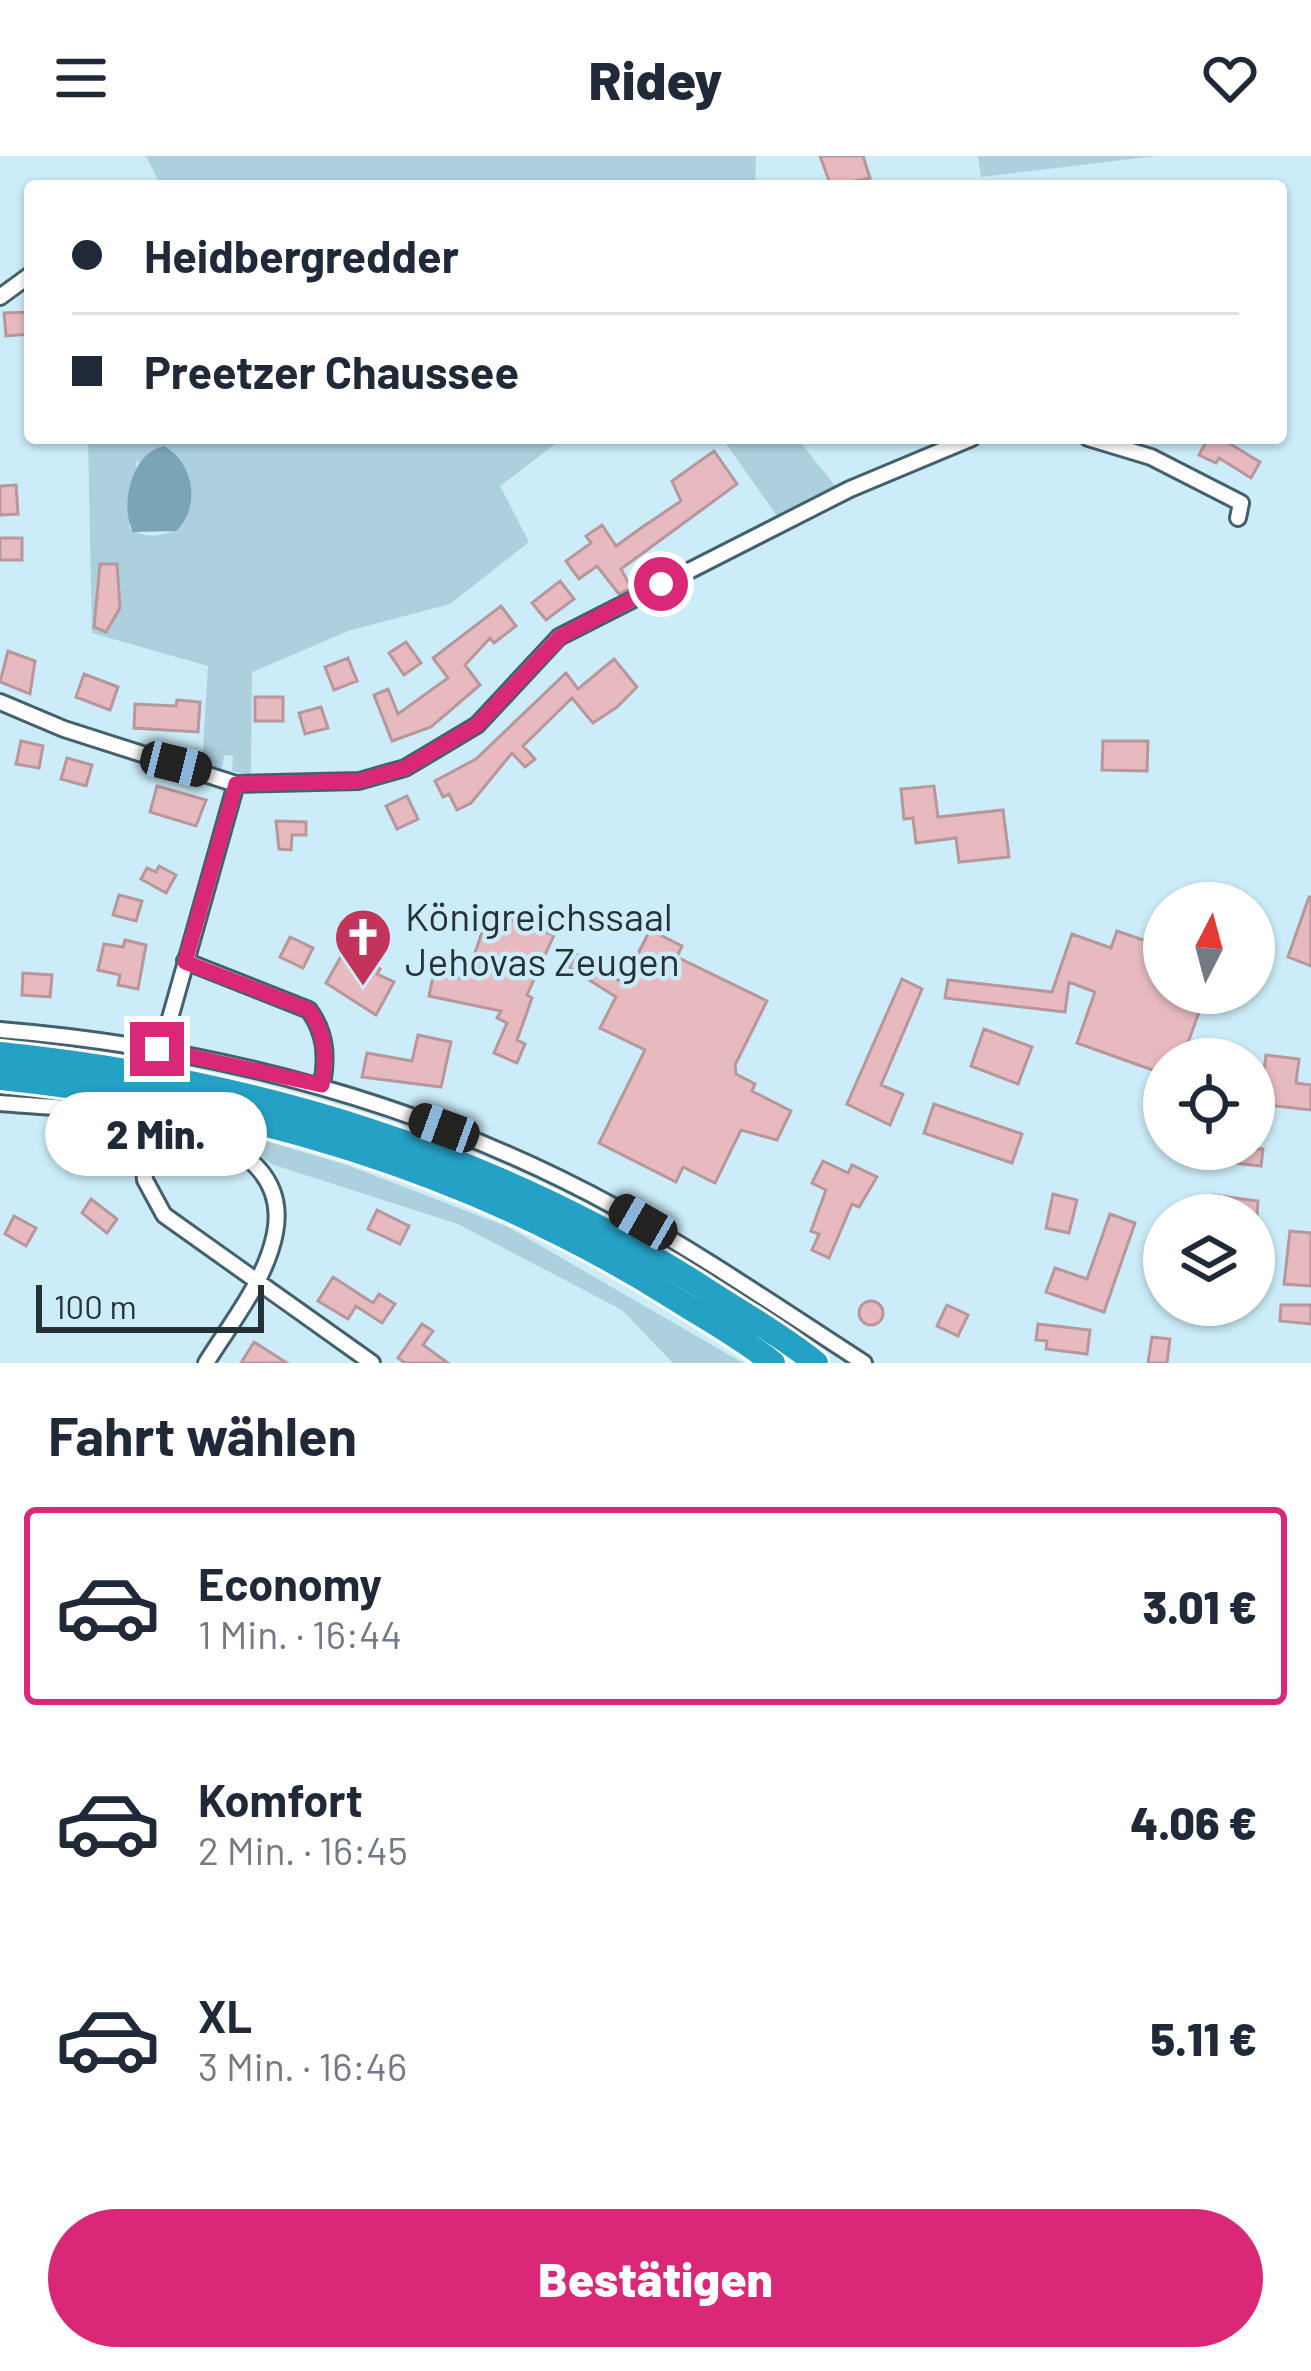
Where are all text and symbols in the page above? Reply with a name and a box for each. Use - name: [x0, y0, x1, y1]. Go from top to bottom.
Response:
- icon: menu: [48, 45, 114, 111]
- icon: heart: [1197, 45, 1263, 111]
- text: Ridey: [589, 46, 722, 111]
- text: Heidbergredder: [144, 228, 459, 282]
- text: Preetzer Chaussee: [144, 344, 519, 398]
- route start: [634, 557, 688, 611]
- car: [137, 738, 215, 790]
- north arrow: [1143, 882, 1275, 1014]
- map controls: [1143, 882, 1275, 1326]
- place label: Königreichssaal Jehovas Zeugen: [405, 892, 680, 984]
- church icon: Königreichssaal Jehovas Zeugen: [332, 906, 394, 988]
- route end: [130, 1022, 184, 1076]
- button: locate: [1143, 1038, 1275, 1170]
- callout: 2 Min.: [46, 1091, 268, 1175]
- car: [404, 1099, 484, 1157]
- text: 2 Min.: [106, 1110, 206, 1157]
- car: [603, 1188, 683, 1256]
- button: layers: [1143, 1194, 1275, 1326]
- scale bar: [36, 1279, 264, 1332]
- text: 100 m: [54, 1286, 137, 1326]
- text: Fahrt wählen: [48, 1402, 357, 1467]
- icon: car: [54, 1552, 162, 1660]
- text: Economy: [198, 1556, 382, 1610]
- text: 3.01 €: [1142, 1579, 1257, 1633]
- text: 1 Min. · 16:44: [198, 1610, 402, 1657]
- icon: car: [54, 1768, 162, 1876]
- text: Komfort: [198, 1772, 363, 1826]
- text: 4.06 €: [1130, 1795, 1257, 1849]
- text: 2 Min. · 16:45: [198, 1826, 408, 1873]
- icon: car: [54, 1984, 162, 2092]
- text: XL: [198, 1988, 252, 2042]
- text: 5.11 €: [1150, 2011, 1257, 2065]
- text: 3 Min. · 16:46: [198, 2042, 407, 2089]
- button: Bestätigen: [48, 2209, 1263, 2347]

